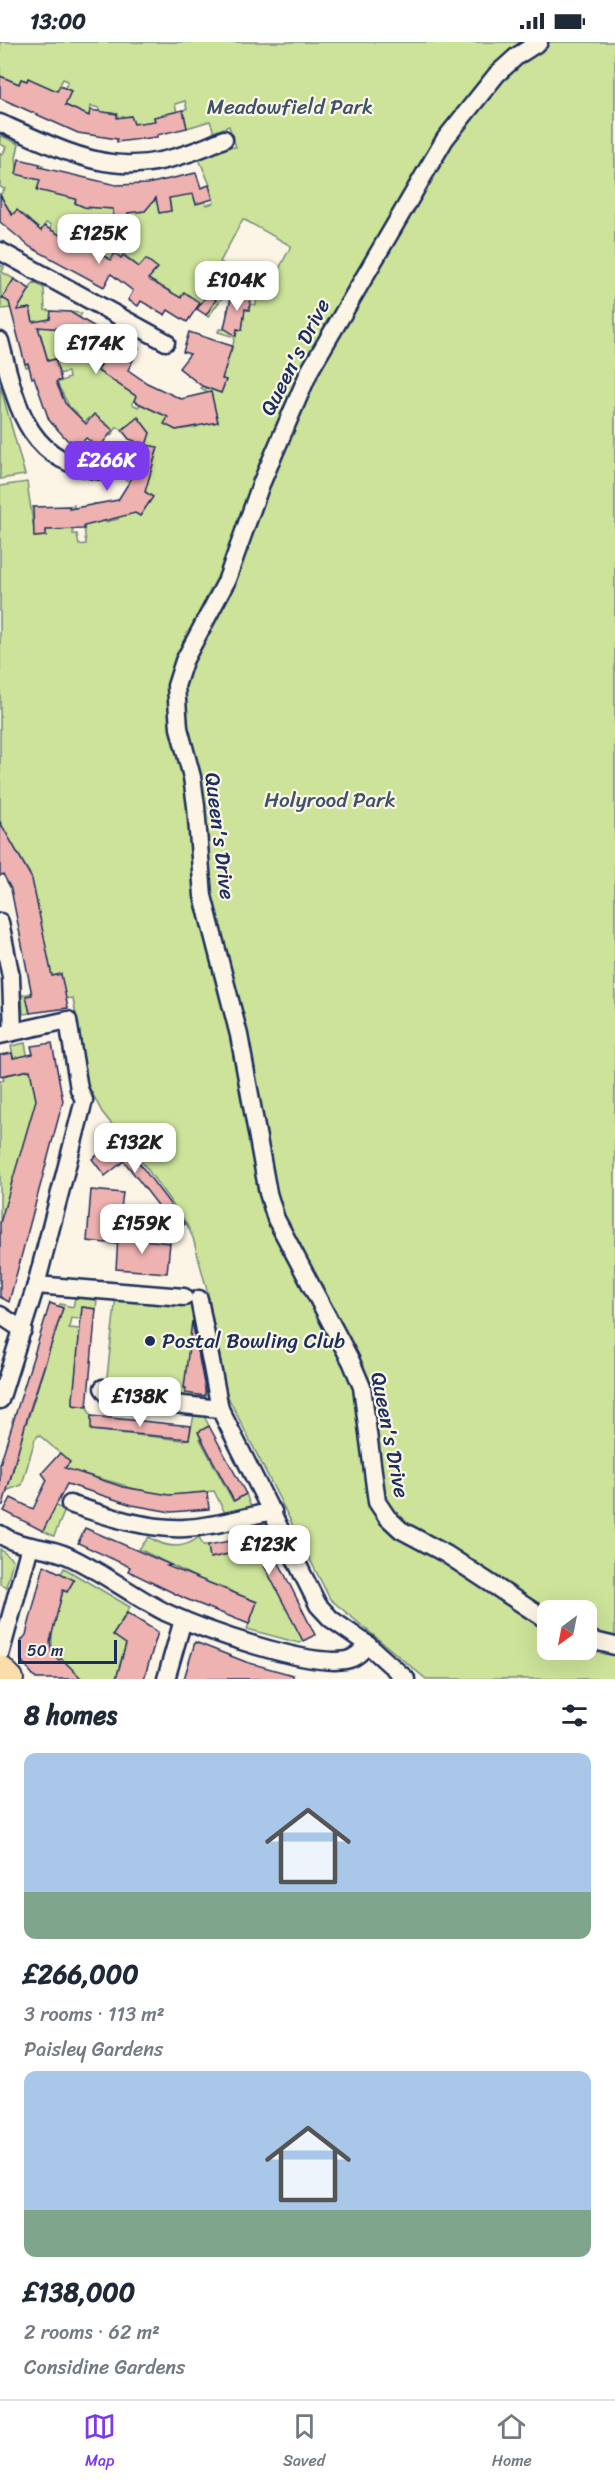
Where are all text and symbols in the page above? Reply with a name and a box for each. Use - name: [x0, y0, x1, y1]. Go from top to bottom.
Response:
- text: 13:00: [30, 2, 86, 41]
- park label: Meadowfield Park: [207, 88, 373, 126]
- pin: £125K: [57, 214, 141, 265]
- text: £125K: [71, 216, 127, 251]
- pin: £104K: [195, 261, 279, 312]
- text: £104K: [209, 263, 265, 298]
- street label: Queen's Drive: [249, 291, 341, 422]
- pin: £174K: [54, 324, 138, 375]
- text: £174K: [68, 326, 124, 361]
- pin: £266K: [65, 441, 149, 492]
- text: £266K: [78, 443, 136, 478]
- street label: Queen's Drive: [193, 770, 247, 902]
- park label: Holyrood Park: [264, 781, 396, 819]
- pin: £132K: [93, 1123, 177, 1174]
- text: £132K: [108, 1125, 162, 1160]
- pin: £159K: [100, 1204, 184, 1255]
- text: £159K: [114, 1206, 170, 1241]
- place label: Postal Bowling Club: [162, 1322, 345, 1360]
- marker: Postal Bowling Club: [143, 1334, 157, 1348]
- street label: Queen's Drive: [359, 1369, 421, 1501]
- pin: £138K: [98, 1377, 182, 1428]
- text: £138K: [113, 1379, 167, 1414]
- pin: £123K: [227, 1525, 311, 1576]
- text: £123K: [242, 1527, 296, 1562]
- north arrow: [537, 1600, 597, 1660]
- map controls: [537, 1600, 597, 1660]
- text: 50 m: [27, 1636, 63, 1665]
- scale bar: [18, 1637, 117, 1664]
- text: 8 homes: [24, 1692, 117, 1738]
- icon: filters: [558, 1699, 591, 1732]
- icon: home: [254, 1792, 362, 1900]
- text: £266,000: [24, 1951, 139, 1997]
- text: 3 rooms · 113 m²: [24, 1997, 165, 2032]
- text: Paisley Gardens: [24, 2032, 163, 2067]
- icon: home: [254, 2110, 362, 2218]
- text: £138,000: [24, 2269, 135, 2315]
- text: 2 rooms · 62 m²: [24, 2315, 160, 2350]
- text: Considine Gardens: [24, 2350, 185, 2385]
- tab: Map: [83, 2410, 116, 2475]
- tab: Saved: [283, 2410, 325, 2475]
- tab: Home: [492, 2410, 532, 2475]

